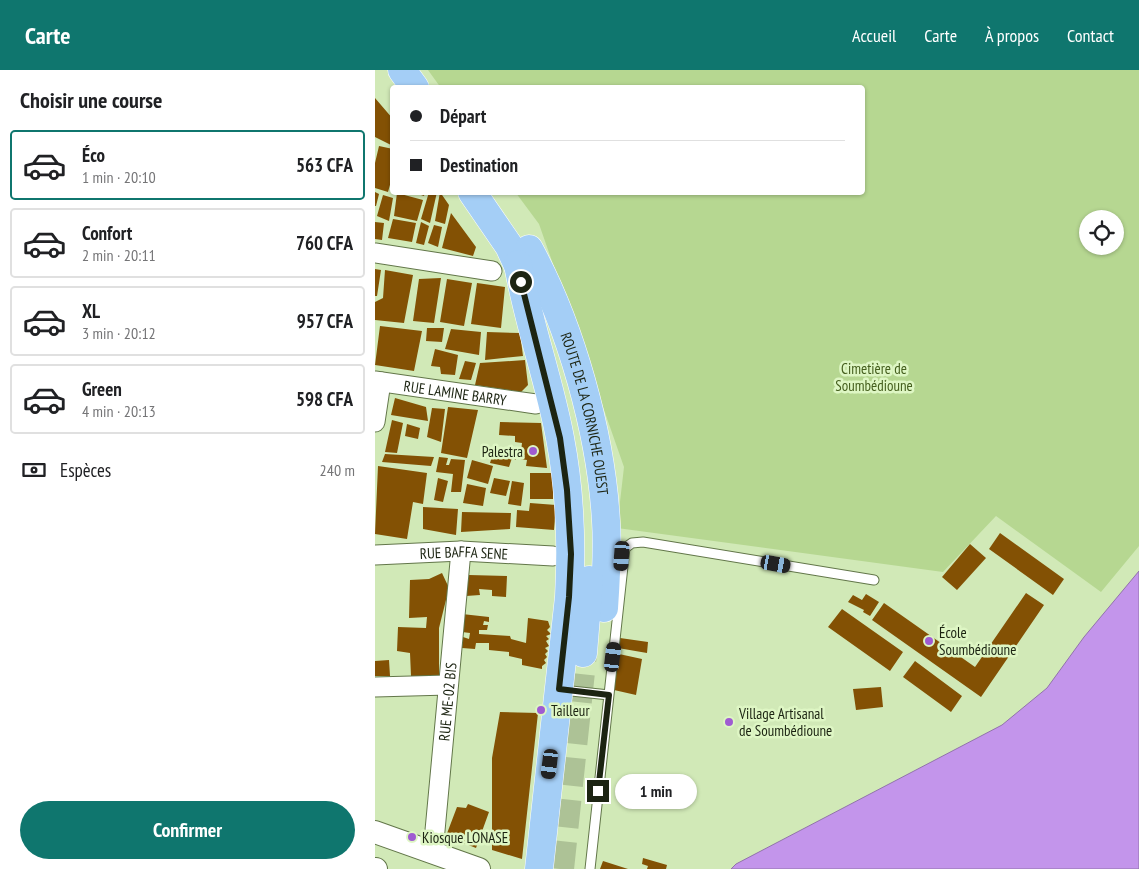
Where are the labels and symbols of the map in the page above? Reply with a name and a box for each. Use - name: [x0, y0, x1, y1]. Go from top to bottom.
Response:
- route start: [510, 271, 532, 293]
- street label: ROUTE DE LA CORNICHE OUEST: [557, 330, 613, 496]
- park label: Cimetière de Soumbédioune: [835, 359, 913, 395]
- street label: RUE LAMINE BARRY: [403, 376, 508, 409]
- place label: Palestra: [482, 442, 523, 461]
- marker: Palestra: [527, 445, 539, 457]
- street label: RUE BAFFA SENE: [419, 541, 509, 563]
- car: [613, 541, 630, 571]
- car: [759, 554, 792, 574]
- place label: École Soumbédioune: [939, 623, 1016, 659]
- marker: École Soumbédioune: [923, 635, 935, 647]
- car: [603, 641, 622, 673]
- street label: RUE ME-02 BIS: [434, 662, 460, 742]
- place label: Tailleur: [551, 701, 590, 720]
- marker: Tailleur: [535, 704, 547, 716]
- place label: Village Artisanal de Soumbédioune: [738, 704, 832, 740]
- marker: Village Artisanal de Soumbédioune: [723, 716, 735, 728]
- car: [540, 748, 559, 780]
- callout: 1 min: [615, 774, 698, 808]
- route end: [587, 780, 609, 802]
- place label: Kiosque LONASE: [422, 828, 508, 847]
- marker: Kiosque LONASE: [406, 831, 418, 843]

